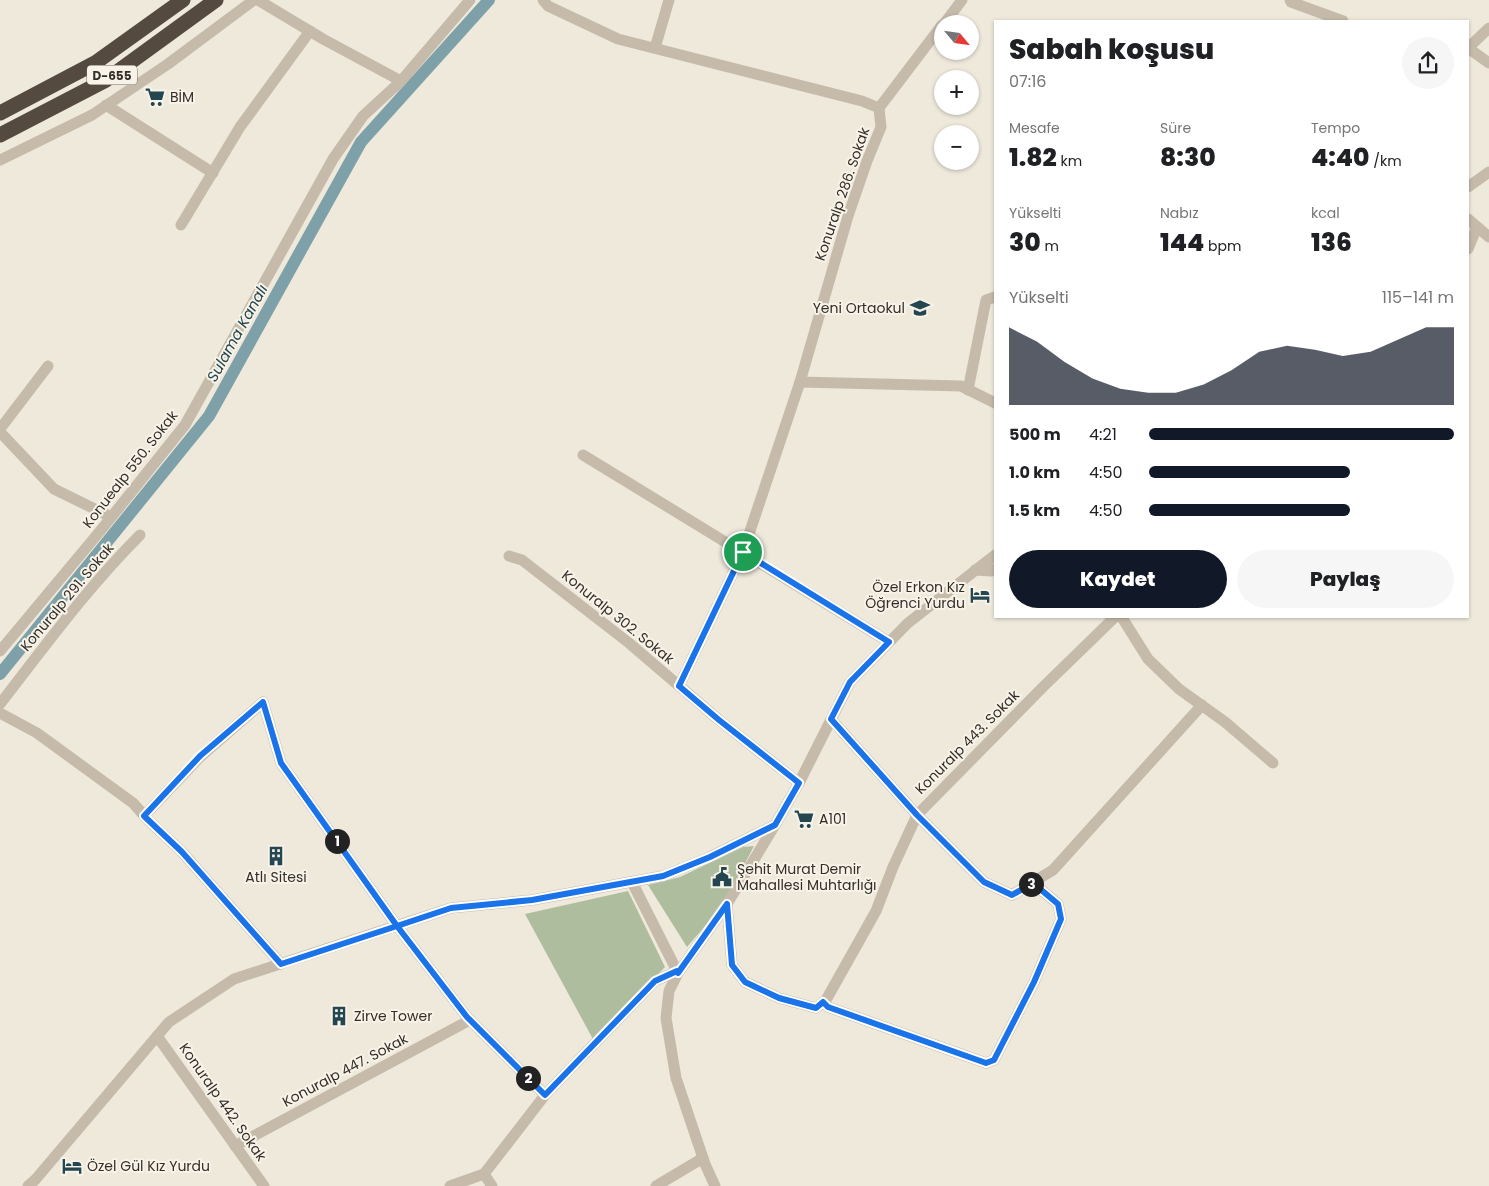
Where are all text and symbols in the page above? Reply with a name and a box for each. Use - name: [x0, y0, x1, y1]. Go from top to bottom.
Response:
- north arrow: [934, 15, 979, 60]
- map controls: [934, 15, 979, 170]
- text: Sabah koşusu: [1009, 30, 1214, 69]
- button: share: [1402, 37, 1454, 89]
- road number: D-655: [87, 66, 137, 84]
- button: +: [934, 70, 979, 115]
- text: 07:16: [1009, 70, 1046, 93]
- supermarket icon: BİM: [144, 86, 166, 108]
- place label: BİM: [170, 87, 194, 107]
- text: Mesafe: [1009, 118, 1060, 138]
- text: Süre: [1160, 118, 1191, 138]
- text: Tempo: [1311, 118, 1360, 138]
- street label: Konuralp 286. Sokak: [810, 124, 875, 264]
- button: −: [934, 125, 979, 170]
- text: 1.82: [1009, 140, 1057, 175]
- text: 8:30: [1160, 140, 1216, 175]
- text: 4:40: [1311, 140, 1370, 175]
- text: km: [1057, 151, 1082, 171]
- text: /km: [1370, 151, 1402, 171]
- text: Yükselti: [1009, 203, 1061, 223]
- text: Nabız: [1160, 203, 1199, 223]
- text: kcal: [1311, 203, 1340, 223]
- text: 30: [1009, 225, 1041, 260]
- text: 144: [1160, 225, 1204, 260]
- text: 136: [1311, 225, 1352, 260]
- text: m: [1041, 236, 1059, 256]
- text: bpm: [1204, 236, 1241, 256]
- water label: Sulama Kanalı: [202, 280, 273, 386]
- text: Yükselti: [1009, 286, 1069, 309]
- text: 115–141 m: [1382, 286, 1454, 309]
- school or university icon: Yeni Ortaokul: [909, 297, 931, 319]
- place label: Yeni Ortaokul: [813, 298, 905, 318]
- street label: Konuealp 550. Sokak: [78, 405, 183, 532]
- text: 500 m: [1009, 423, 1061, 446]
- text: 4:21: [1089, 423, 1117, 446]
- text: 1.0 km: [1009, 461, 1060, 484]
- text: 4:50: [1089, 461, 1123, 484]
- text: 1.5 km: [1009, 499, 1060, 522]
- text: 4:50: [1089, 499, 1123, 522]
- pin: [722, 531, 764, 573]
- street label: Konuralp 291. Sokak: [16, 538, 119, 655]
- icon: arrive: [729, 538, 757, 566]
- button: Kaydet: [1009, 550, 1227, 608]
- button: Paylaş: [1237, 550, 1454, 608]
- street label: Konuralp 302. Sokak: [558, 565, 679, 669]
- place label: Özel Erkon Kız Öğrenci Yurdu: [865, 577, 965, 613]
- hotel icon: Özel Erkon Kız Öğrenci Yurdu: [969, 584, 991, 606]
- street label: Konuralp 443. Sokak: [910, 685, 1024, 799]
- supermarket icon: A101: [793, 808, 815, 830]
- place label: A101: [819, 809, 846, 829]
- pin: 1: [324, 828, 350, 854]
- text: 1: [335, 831, 340, 851]
- building icon: Atlı Sitesi: [265, 845, 287, 867]
- place label: Şehit Murat Demir Mahallesi Muhtarlığı: [737, 859, 877, 895]
- public building icon: Şehit Murat Demir Mahallesi Muhtarlığı: [711, 866, 733, 888]
- place label: Atlı Sitesi: [245, 867, 307, 887]
- pin: 3: [1018, 872, 1044, 896]
- text: 3: [1027, 874, 1036, 894]
- building icon: Zirve Tower: [328, 1005, 350, 1027]
- place label: Zirve Tower: [354, 1006, 432, 1026]
- street label: Konuralp 447. Sokak: [279, 1028, 412, 1112]
- street label: Konuralp 442. Sokak: [175, 1039, 272, 1166]
- pin: 2: [516, 1066, 540, 1090]
- text: 2: [525, 1068, 533, 1088]
- hotel icon: Özel Gül Kız Yurdu: [61, 1155, 83, 1177]
- place label: Özel Gül Kız Yurdu: [87, 1156, 210, 1176]

